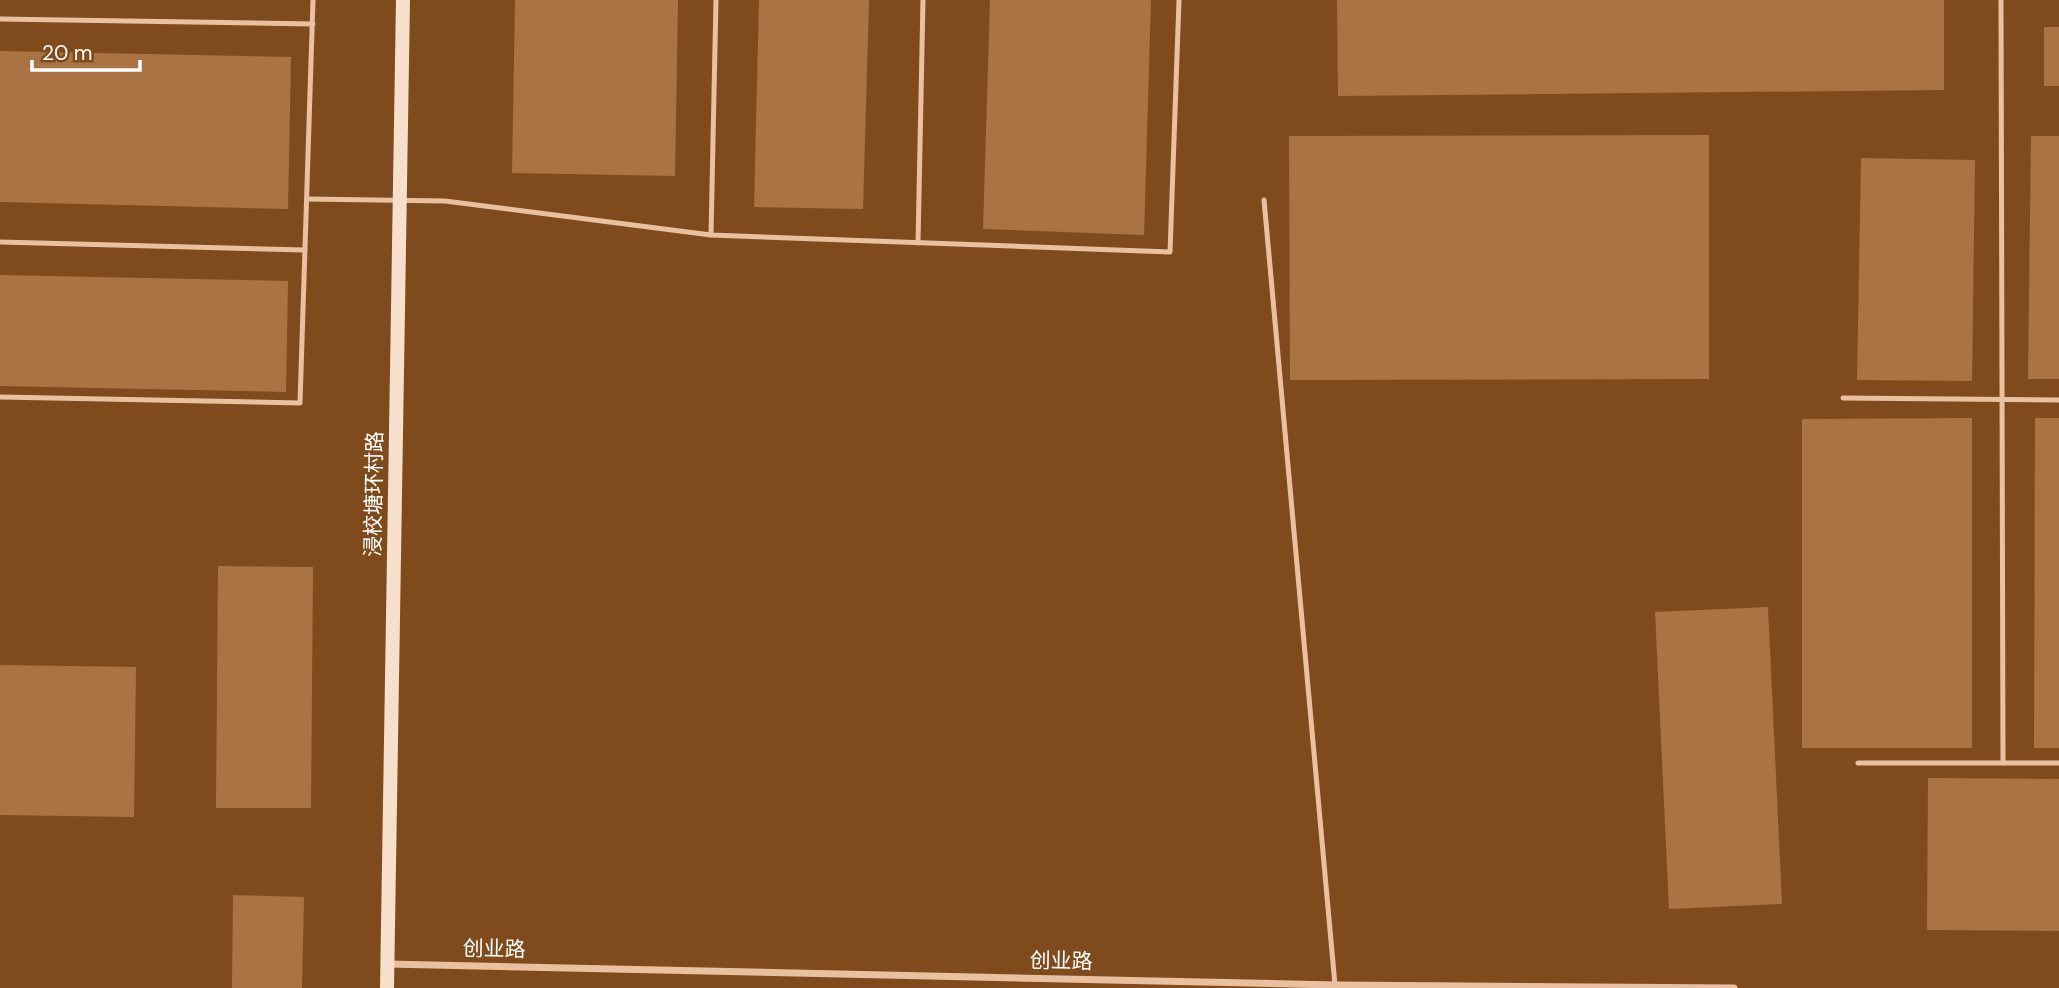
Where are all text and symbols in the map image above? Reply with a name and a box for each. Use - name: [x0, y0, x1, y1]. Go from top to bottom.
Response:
- scale bar: [32, 28, 140, 72]
- text: 20 m: [42, 39, 93, 67]
- street label: 浸校塘环村路: [359, 431, 389, 557]
- street label: 创业路: [462, 934, 526, 964]
- street label: 创业路: [1029, 946, 1093, 976]

